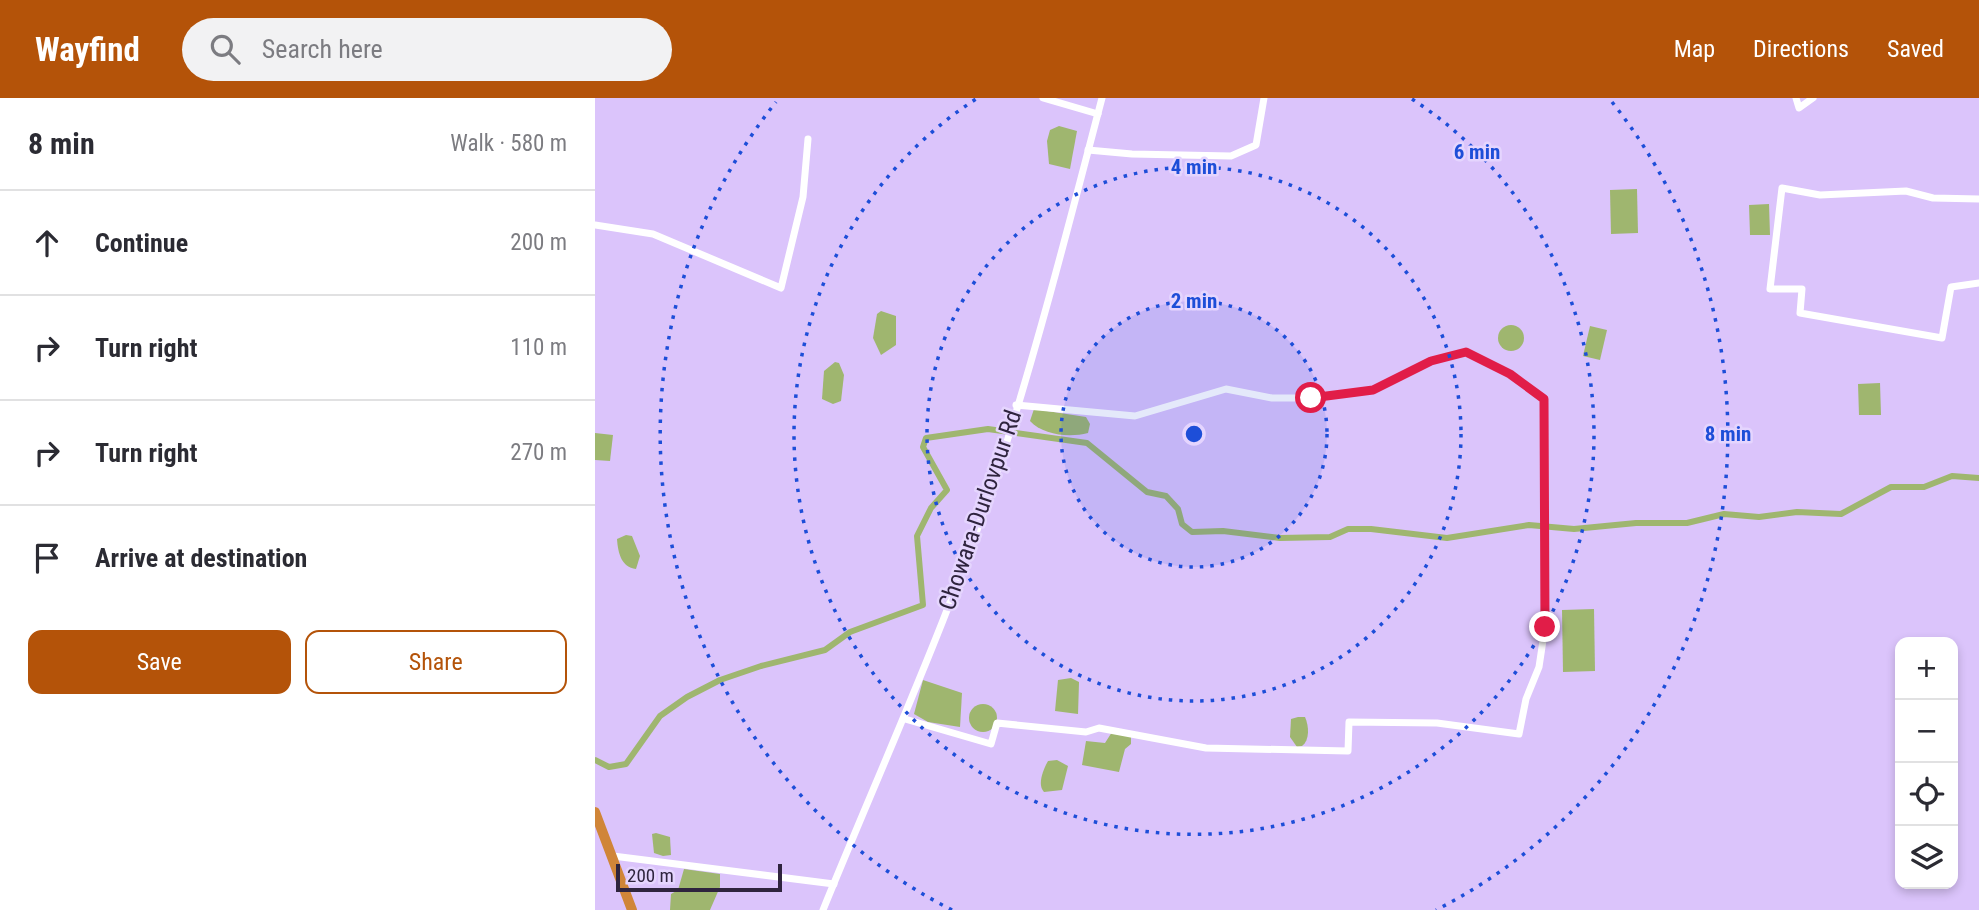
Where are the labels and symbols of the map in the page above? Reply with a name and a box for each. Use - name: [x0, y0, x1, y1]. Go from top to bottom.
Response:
- text: 6 min: [1454, 140, 1500, 164]
- text: 4 min: [1171, 155, 1217, 179]
- text: 2 min: [1171, 289, 1217, 313]
- route start: [1295, 382, 1326, 413]
- street label: Chowara-Durlovpur Rd: [933, 406, 1027, 614]
- centre of rings: [1182, 422, 1206, 446]
- text: 8 min: [1705, 422, 1751, 446]
- route end: [1529, 611, 1560, 642]
- scale bar: [616, 861, 782, 893]

